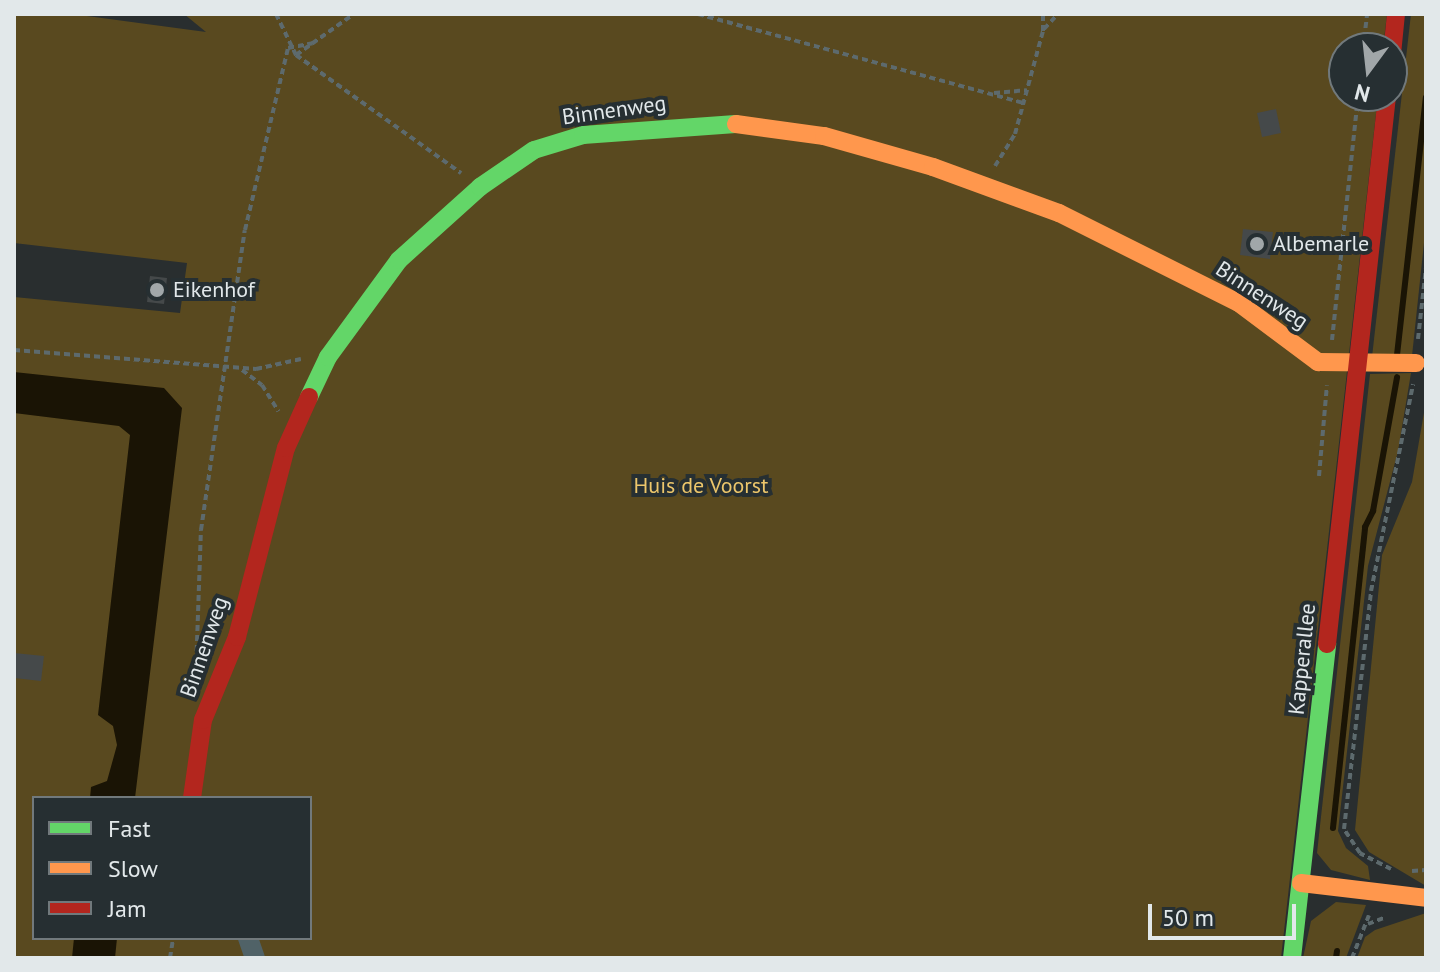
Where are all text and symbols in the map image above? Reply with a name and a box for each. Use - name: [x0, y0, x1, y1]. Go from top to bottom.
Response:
- north arrow: [1328, 32, 1408, 112]
- text: N: [1352, 78, 1373, 109]
- street label: Binnenweg: [560, 90, 668, 130]
- place label: Albemarle: [1273, 231, 1369, 257]
- marker: Albemarle: [1248, 235, 1266, 253]
- street label: Binnenweg: [1211, 255, 1313, 335]
- place label: Eikenhof: [173, 277, 255, 303]
- marker: Eikenhof: [148, 281, 166, 299]
- park label: Huis de Voorst: [633, 473, 769, 499]
- street label: Binnenweg: [174, 593, 234, 701]
- street label: Kapperallee: [1283, 602, 1321, 716]
- legend: [32, 796, 312, 940]
- text: Fast: [108, 813, 151, 844]
- text: Slow: [108, 853, 158, 884]
- scale bar: [1152, 888, 1300, 938]
- text: Jam: [108, 893, 146, 924]
- text: 50 m: [1162, 902, 1214, 933]

